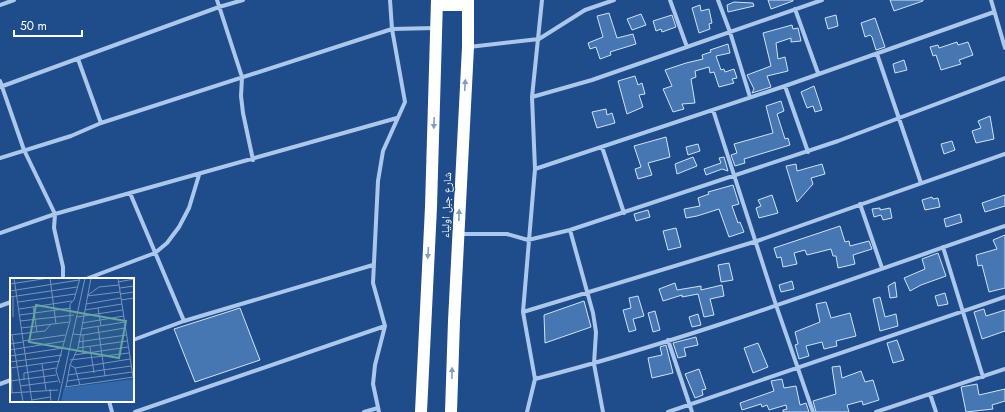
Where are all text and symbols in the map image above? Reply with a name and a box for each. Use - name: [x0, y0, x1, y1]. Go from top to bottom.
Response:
- scale bar: [14, 12, 82, 38]
- text: 50 m: [20, 17, 47, 35]
- one-way arrow: [462, 79, 469, 91]
- one-way arrow: [430, 117, 437, 129]
- street label: شارع جبل اولياء: [437, 172, 455, 238]
- one-way arrow: [455, 209, 462, 221]
- one-way arrow: [425, 247, 432, 259]
- inset map: [10, 278, 134, 402]
- one-way arrow: [449, 366, 455, 379]

